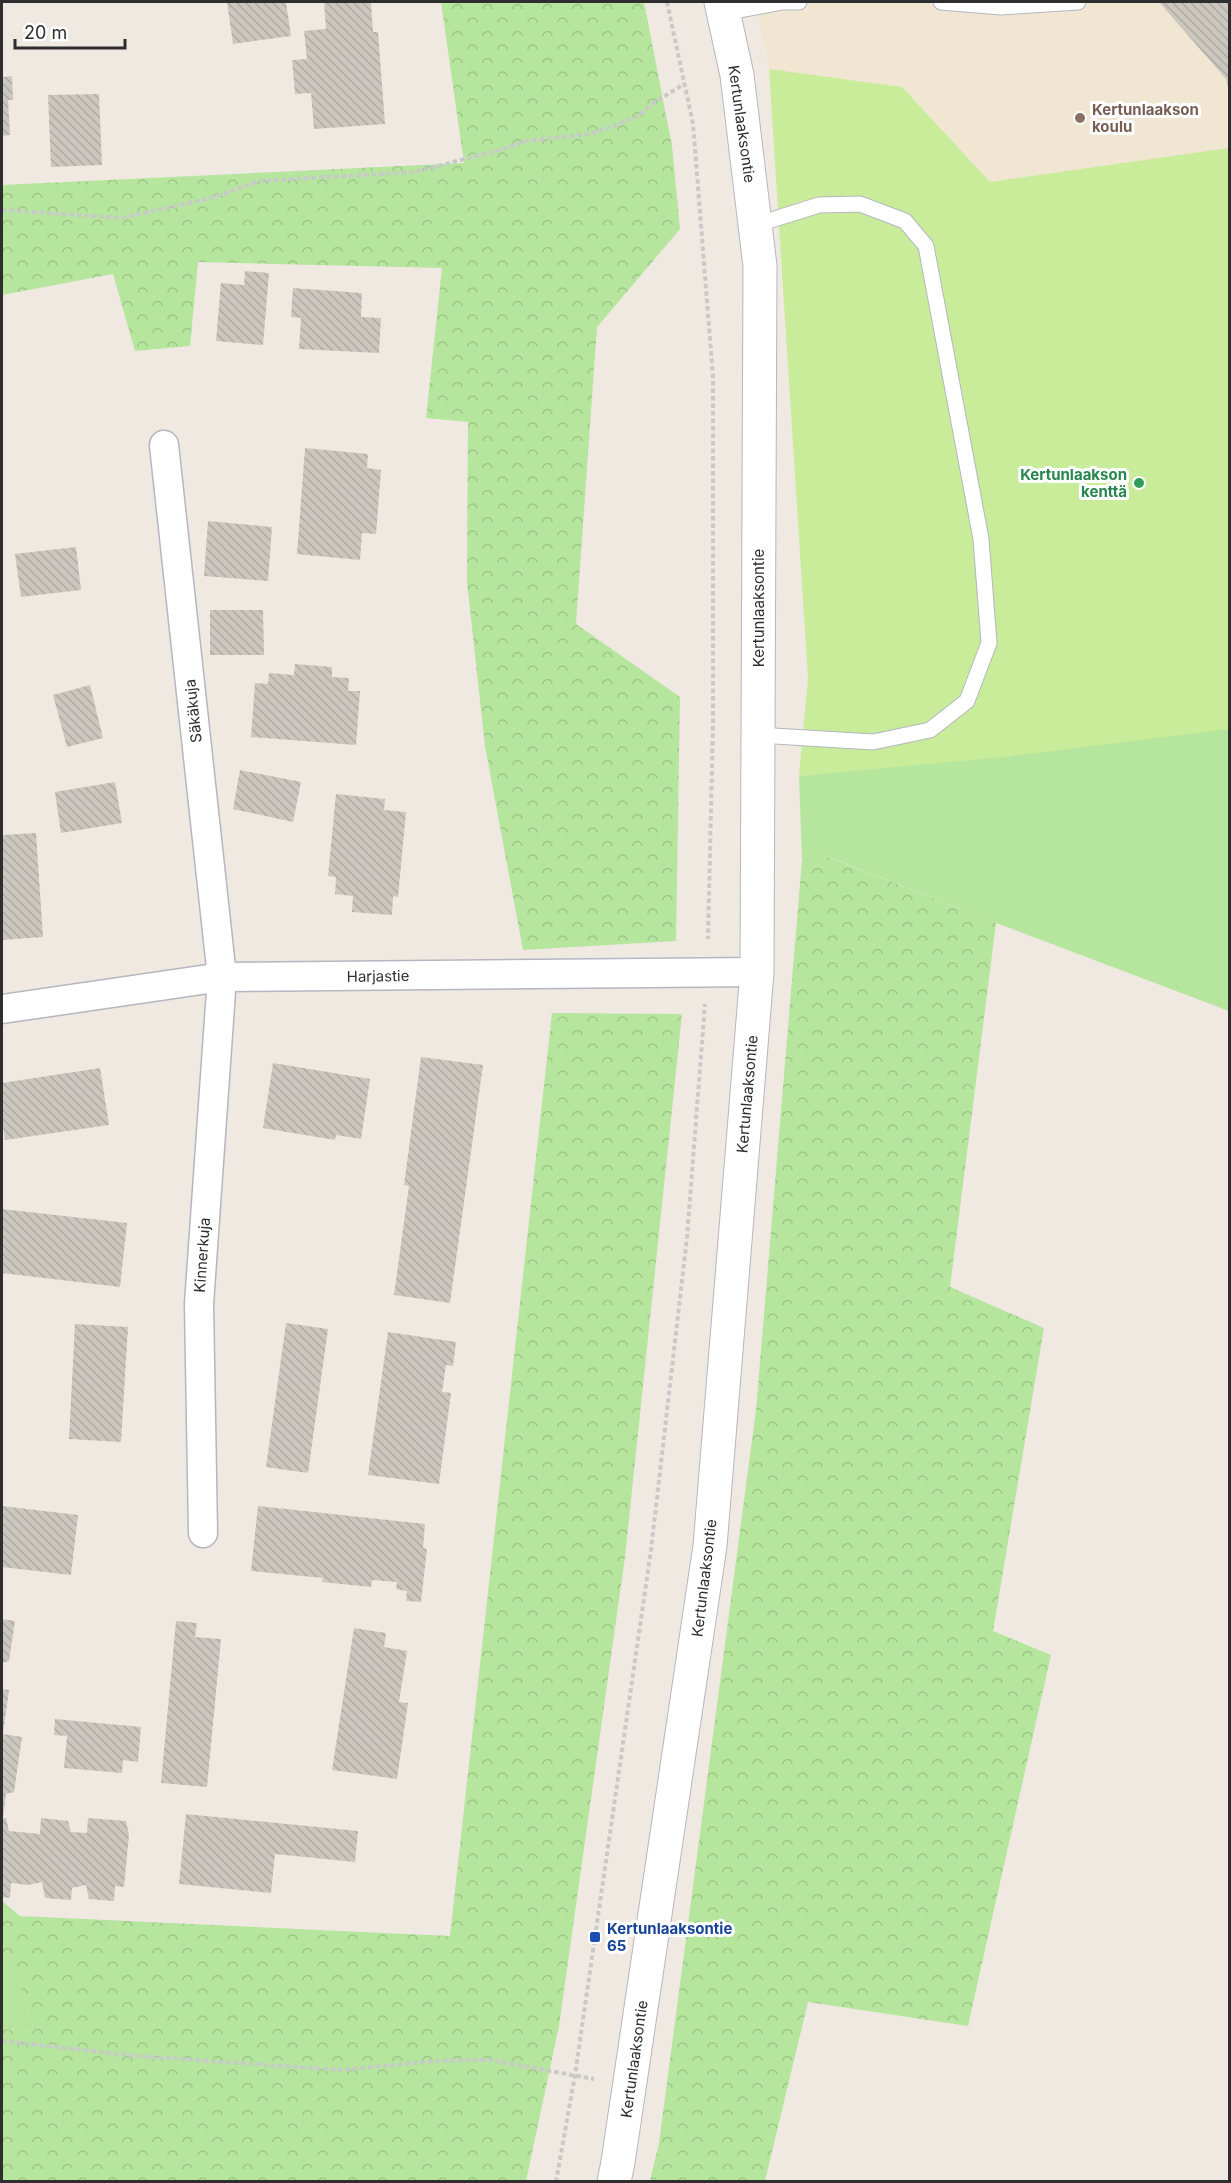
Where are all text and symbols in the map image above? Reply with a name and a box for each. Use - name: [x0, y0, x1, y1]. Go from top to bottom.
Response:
- scale bar: [15, 12, 124, 50]
- text: 20 m: [24, 22, 67, 43]
- street label: Kertunlaaksontie: [724, 64, 760, 184]
- place label: Kertunlaakson koulu: [1092, 100, 1199, 136]
- marker: Kertunlaakson koulu: [1073, 111, 1087, 125]
- place label: Kertunlaakson kenttä: [1020, 465, 1127, 501]
- marker: Kertunlaakson kenttä: [1132, 476, 1146, 490]
- street label: Kertunlaaksontie: [749, 549, 768, 667]
- street label: Säkäkuja: [180, 678, 206, 744]
- street label: Harjastie: [346, 966, 410, 986]
- street label: Kertunlaaksontie: [732, 1034, 762, 1154]
- street label: Kinnerkuja: [190, 1217, 214, 1293]
- street label: Kertunlaaksontie: [687, 1518, 721, 1638]
- place label: Kertunlaaksontie 65: [607, 1919, 732, 1955]
- marker: Kertunlaaksontie 65: [588, 1930, 602, 1944]
- street label: Kertunlaaksontie: [616, 1999, 652, 2119]

